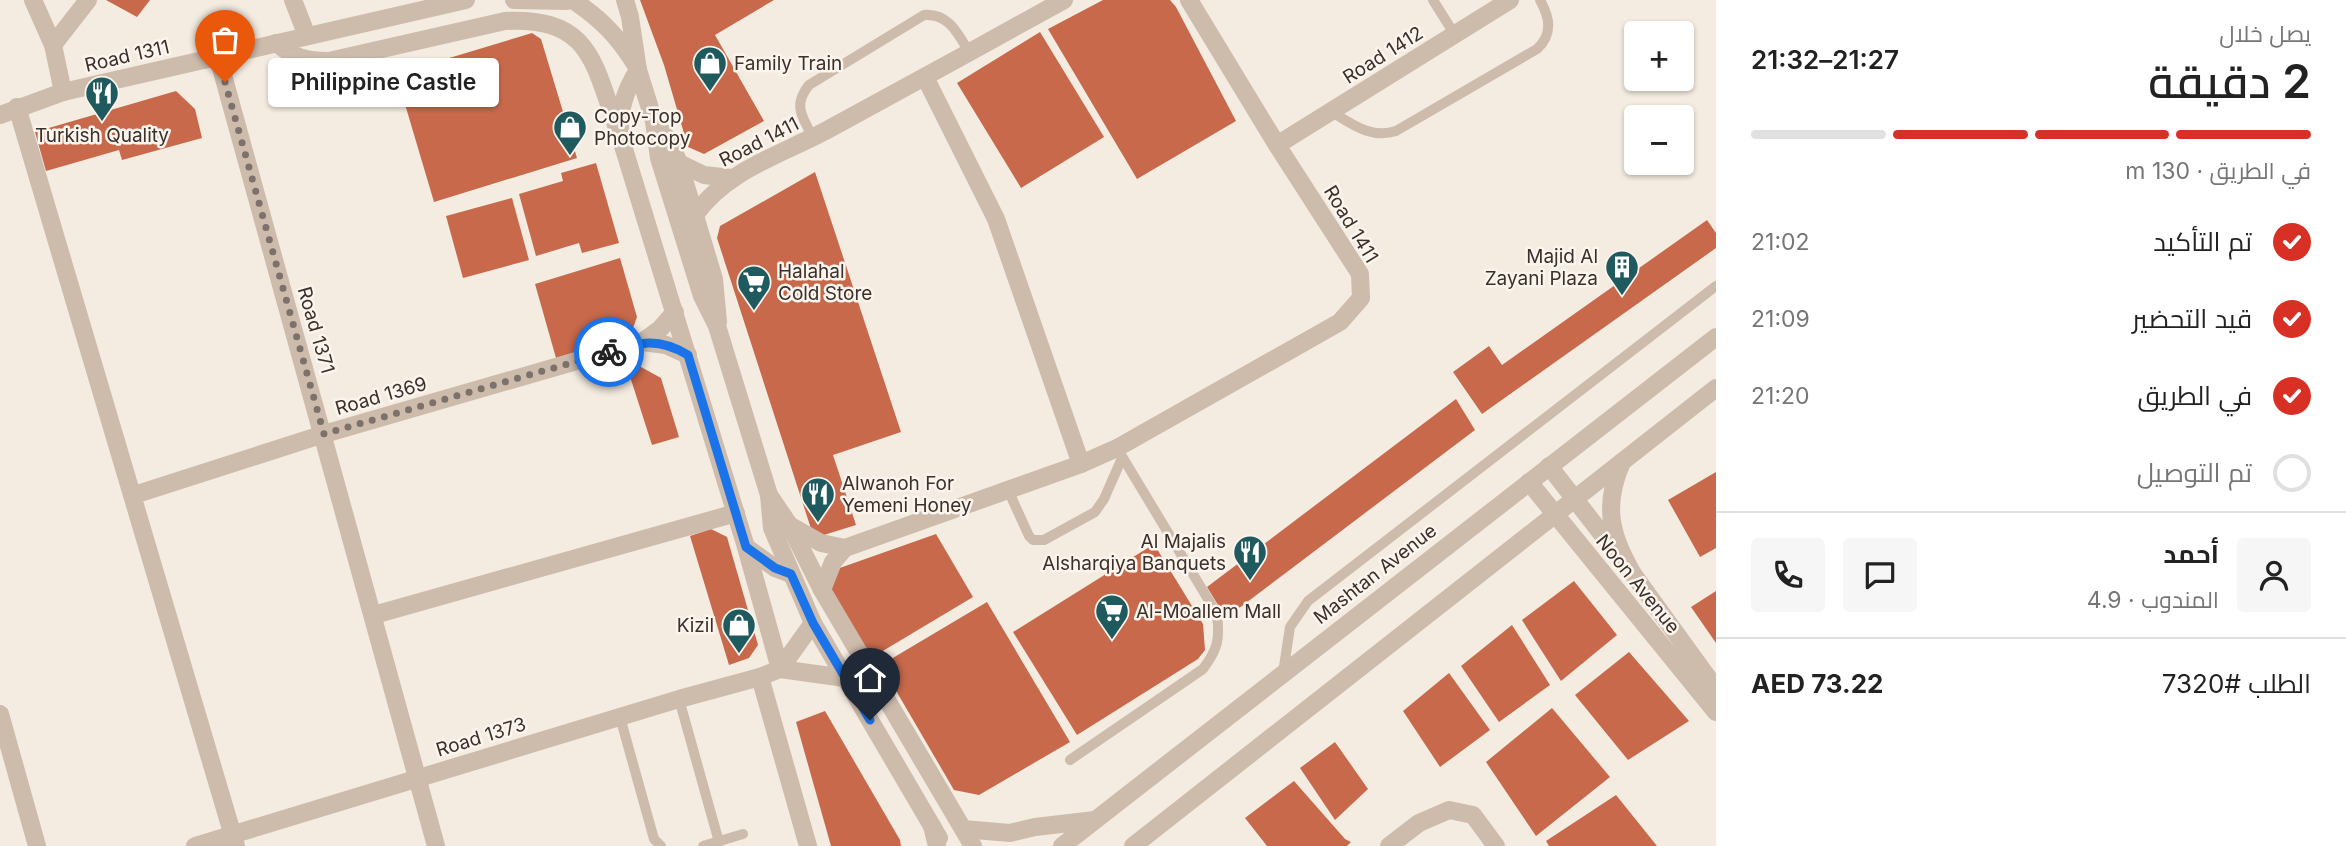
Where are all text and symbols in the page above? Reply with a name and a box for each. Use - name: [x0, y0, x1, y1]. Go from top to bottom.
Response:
- pin: [195, 10, 255, 82]
- text: يصل خلال: [2219, 20, 2311, 48]
- icon: bag: [206, 21, 244, 59]
- street label: Road 1412: [1339, 21, 1427, 89]
- map controls: [1624, 21, 1694, 175]
- button: +: [1624, 21, 1694, 91]
- street label: Road 1311: [82, 35, 172, 77]
- shop icon: Family Train: [691, 44, 729, 93]
- text: 21:27–21:32: [1751, 44, 1899, 75]
- place label: Family Train: [734, 52, 842, 75]
- text: 2 دقيقة: [2148, 53, 2311, 109]
- callout: Philippine Castle: [267, 57, 498, 106]
- text: Philippine Castle: [291, 68, 476, 96]
- restaurant icon: Turkish Quality: [83, 74, 121, 123]
- place label: Copy-Top Photocopy: [594, 105, 691, 150]
- button: −: [1624, 105, 1694, 175]
- shop icon: Copy-Top Photocopy: [551, 108, 589, 157]
- street label: Road 1411: [715, 112, 803, 172]
- place label: Turkish Quality: [35, 124, 169, 147]
- text: في الطريق · 130 m: [2125, 157, 2311, 185]
- street label: Road 1411: [1319, 181, 1383, 267]
- icon: check: [2273, 223, 2311, 261]
- text: تم التأكيد: [2153, 226, 2252, 257]
- text: 21:02: [1751, 228, 1810, 256]
- place label: Majid Al Zayani Plaza: [1485, 245, 1598, 290]
- building icon: Majid Al Zayani Plaza: [1603, 248, 1641, 297]
- place label: Halahal Cold Store: [778, 260, 872, 305]
- supermarket icon: Halahal Cold Store: [735, 263, 773, 312]
- street label: Road 1371: [293, 284, 339, 376]
- icon: check: [2273, 300, 2311, 338]
- text: قيد التحضير: [2132, 303, 2252, 334]
- text: 21:09: [1751, 305, 1810, 333]
- courier: [574, 317, 644, 387]
- icon: bike: [590, 333, 628, 371]
- street label: Road 1369: [333, 372, 429, 420]
- icon: check: [2273, 377, 2311, 415]
- text: في الطريق: [2137, 380, 2252, 411]
- text: 21:20: [1751, 382, 1810, 410]
- text: تم التوصيل: [2137, 457, 2252, 488]
- place label: Alwanoh For Yemeni Honey: [842, 472, 972, 517]
- restaurant icon: Alwanoh For Yemeni Honey: [799, 475, 837, 524]
- street label: Mashtan Avenue: [1309, 519, 1441, 629]
- place label: Al Majalis Alsharqiya Banquets: [1042, 530, 1226, 575]
- street label: Noon Avenue: [1591, 530, 1685, 638]
- restaurant icon: Al Majalis Alsharqiya Banquets: [1231, 533, 1269, 582]
- button: phone: [1751, 538, 1825, 612]
- button: chat: [1843, 538, 1917, 612]
- text: أحمد: [2163, 538, 2219, 569]
- button: person: [2237, 538, 2311, 612]
- text: المندوب · 4.9: [2087, 586, 2219, 614]
- supermarket icon: Al-Moallem Mall: [1093, 592, 1131, 641]
- place label: Al-Moallem Mall: [1136, 600, 1281, 623]
- shop icon: Kizil: [720, 606, 758, 655]
- place label: Kizil: [677, 614, 714, 637]
- pin: [840, 648, 900, 720]
- icon: home: [851, 659, 889, 697]
- text: AED 73.22: [1751, 668, 1884, 699]
- text: الطلب #7320: [2162, 668, 2311, 699]
- street label: Road 1373: [433, 712, 529, 762]

